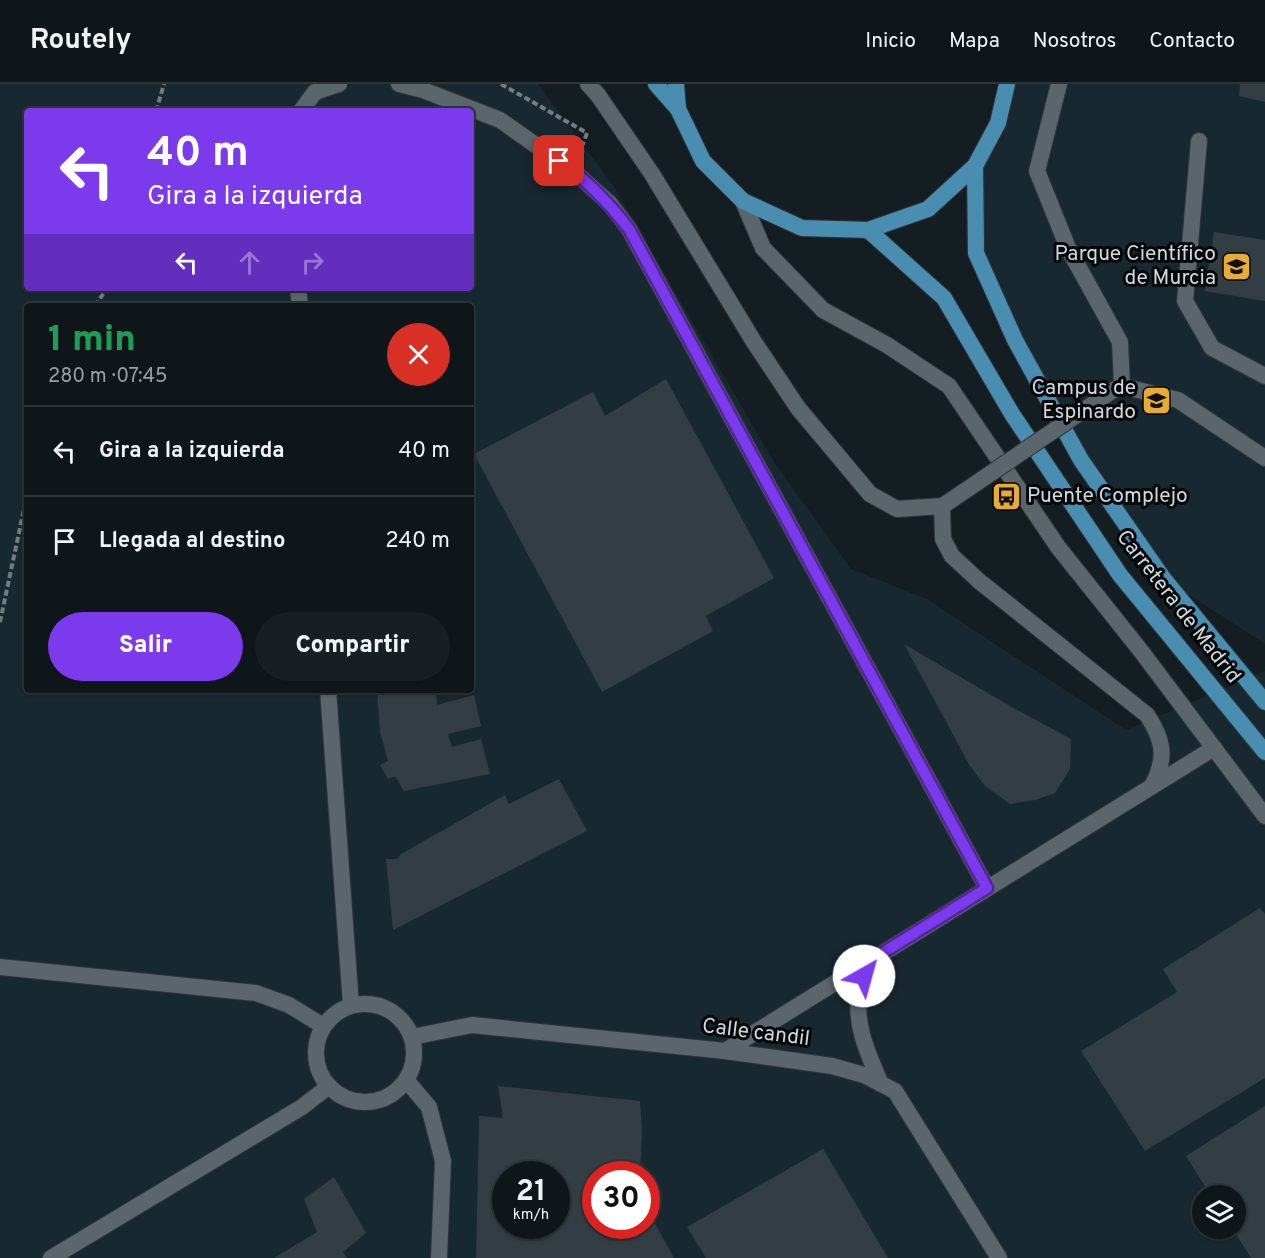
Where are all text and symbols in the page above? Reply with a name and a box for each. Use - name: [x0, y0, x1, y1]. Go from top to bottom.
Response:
- text: Routely: [30, 23, 131, 59]
- text: Inicio: [865, 28, 916, 55]
- text: Mapa: [949, 28, 1000, 55]
- text: Nosotros: [1033, 28, 1116, 55]
- text: Contacto: [1149, 28, 1235, 55]
- text: 40 m: [147, 128, 249, 181]
- icon: left: [48, 132, 126, 210]
- pin: [533, 135, 584, 186]
- icon: arrive: [542, 144, 575, 177]
- text: Gira a la izquierda: [147, 180, 363, 214]
- place label: Parque Científico de Murcia: [1055, 241, 1216, 292]
- icon: left: [170, 246, 203, 279]
- icon: ahead: [233, 246, 266, 279]
- icon: right: [296, 246, 329, 279]
- school or university icon: Parque Científico de Murcia: [1221, 250, 1253, 282]
- text: 1 min: [48, 318, 136, 364]
- button: close: [387, 323, 450, 386]
- text: 280 m · 07:45: [48, 364, 167, 390]
- place label: Campus de Espinardo: [1031, 375, 1136, 426]
- school or university icon: Campus de Espinardo: [1141, 384, 1173, 416]
- icon: left: [48, 435, 81, 468]
- text: Gira a la izquierda: [99, 438, 285, 465]
- text: 40 m: [398, 438, 450, 465]
- bus stop icon: Puente Complejo: [990, 480, 1022, 512]
- place label: Puente Complejo: [1027, 483, 1188, 510]
- icon: arrive: [48, 525, 81, 558]
- street label: Carretera de Madrid: [1110, 525, 1246, 689]
- text: Llegada al destino: [99, 528, 285, 555]
- text: 240 m: [385, 528, 450, 555]
- button: Salir: [48, 612, 243, 681]
- button: Compartir: [255, 612, 450, 681]
- position arrow: [832, 944, 896, 1008]
- street label: Calle candil: [701, 1013, 811, 1053]
- speed limit sign: 30: [582, 1161, 660, 1239]
- text: 21: [516, 1174, 546, 1211]
- map controls: [1192, 1185, 1246, 1239]
- button: layers: [1192, 1185, 1246, 1239]
- text: km/h: [513, 1206, 549, 1225]

